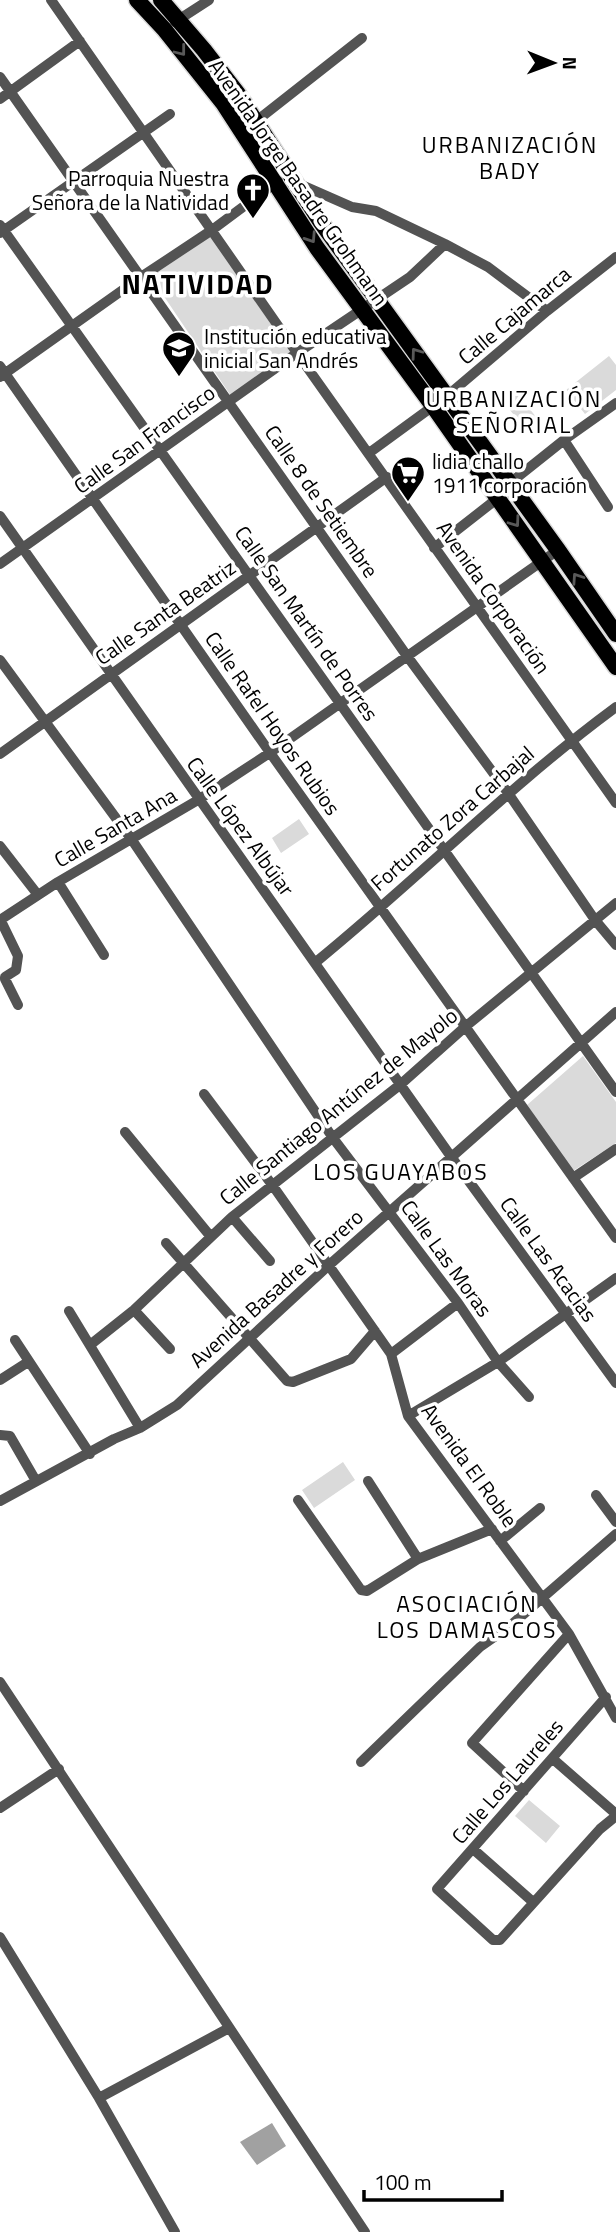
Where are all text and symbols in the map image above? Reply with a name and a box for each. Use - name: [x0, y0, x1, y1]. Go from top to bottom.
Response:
- north arrow: [518, 28, 588, 98]
- one-way arrow: [173, 44, 186, 56]
- street label: Avenida Jorge Basadre Grohmann: [201, 52, 397, 312]
- text: N: [556, 56, 585, 70]
- district label: URBANIZACIÓN BADY: [422, 127, 598, 188]
- place label: Parroquia Nuestra Señora de la Natividad: [32, 162, 229, 218]
- church icon: Parroquia Nuestra Señora de la Natividad: [234, 171, 272, 220]
- one-way arrow: [302, 231, 315, 244]
- street label: Calle Cajamarca: [451, 258, 578, 372]
- district label: NATIVIDAD: [121, 262, 275, 305]
- place label: Institución educativa inicial San Andrés: [204, 320, 387, 376]
- school or university icon: Institución educativa inicial San Andrés: [160, 329, 198, 378]
- one-way arrow: [412, 348, 424, 361]
- street label: Calle San Francisco: [67, 377, 221, 501]
- district label: URBANIZACIÓN SEÑORIAL: [426, 381, 602, 442]
- street label: Calle 8 de Setiembre: [257, 418, 387, 584]
- place label: lidia challo 1911 corporación: [432, 445, 587, 501]
- supermarket icon: lidia challo 1911 corporación: [389, 454, 427, 503]
- street label: Avenida Corporación: [429, 514, 559, 680]
- one-way arrow: [507, 514, 519, 527]
- street label: Calle San Martín de Porres: [227, 519, 387, 727]
- street label: Calle Santa Beatriz: [88, 551, 242, 673]
- one-way arrow: [573, 573, 585, 586]
- street label: Calle Rafel Hoyos Rubios: [197, 625, 349, 821]
- street label: Fortunato Zora Carbajal: [363, 738, 541, 898]
- street label: Calle López Albújar: [179, 750, 303, 902]
- street label: Calle Santa Ana: [48, 779, 183, 875]
- street label: Calle Santiago Antúnez de Mayolo: [212, 1000, 464, 1212]
- district label: LOS GUAYABOS: [313, 1154, 489, 1189]
- street label: Calle Las Acacias: [493, 1190, 605, 1328]
- street label: Calle Las Moras: [393, 1193, 501, 1323]
- street label: Avenida Basadre y Forero: [182, 1201, 370, 1375]
- street label: Avenida El Roble: [414, 1396, 526, 1534]
- district label: ASOCIACIÓN LOS DAMASCOS: [377, 1586, 557, 1647]
- street label: Calle Los Laureles: [443, 1711, 571, 1851]
- scale bar: [364, 2158, 502, 2202]
- text: 100 m: [374, 2166, 431, 2198]

